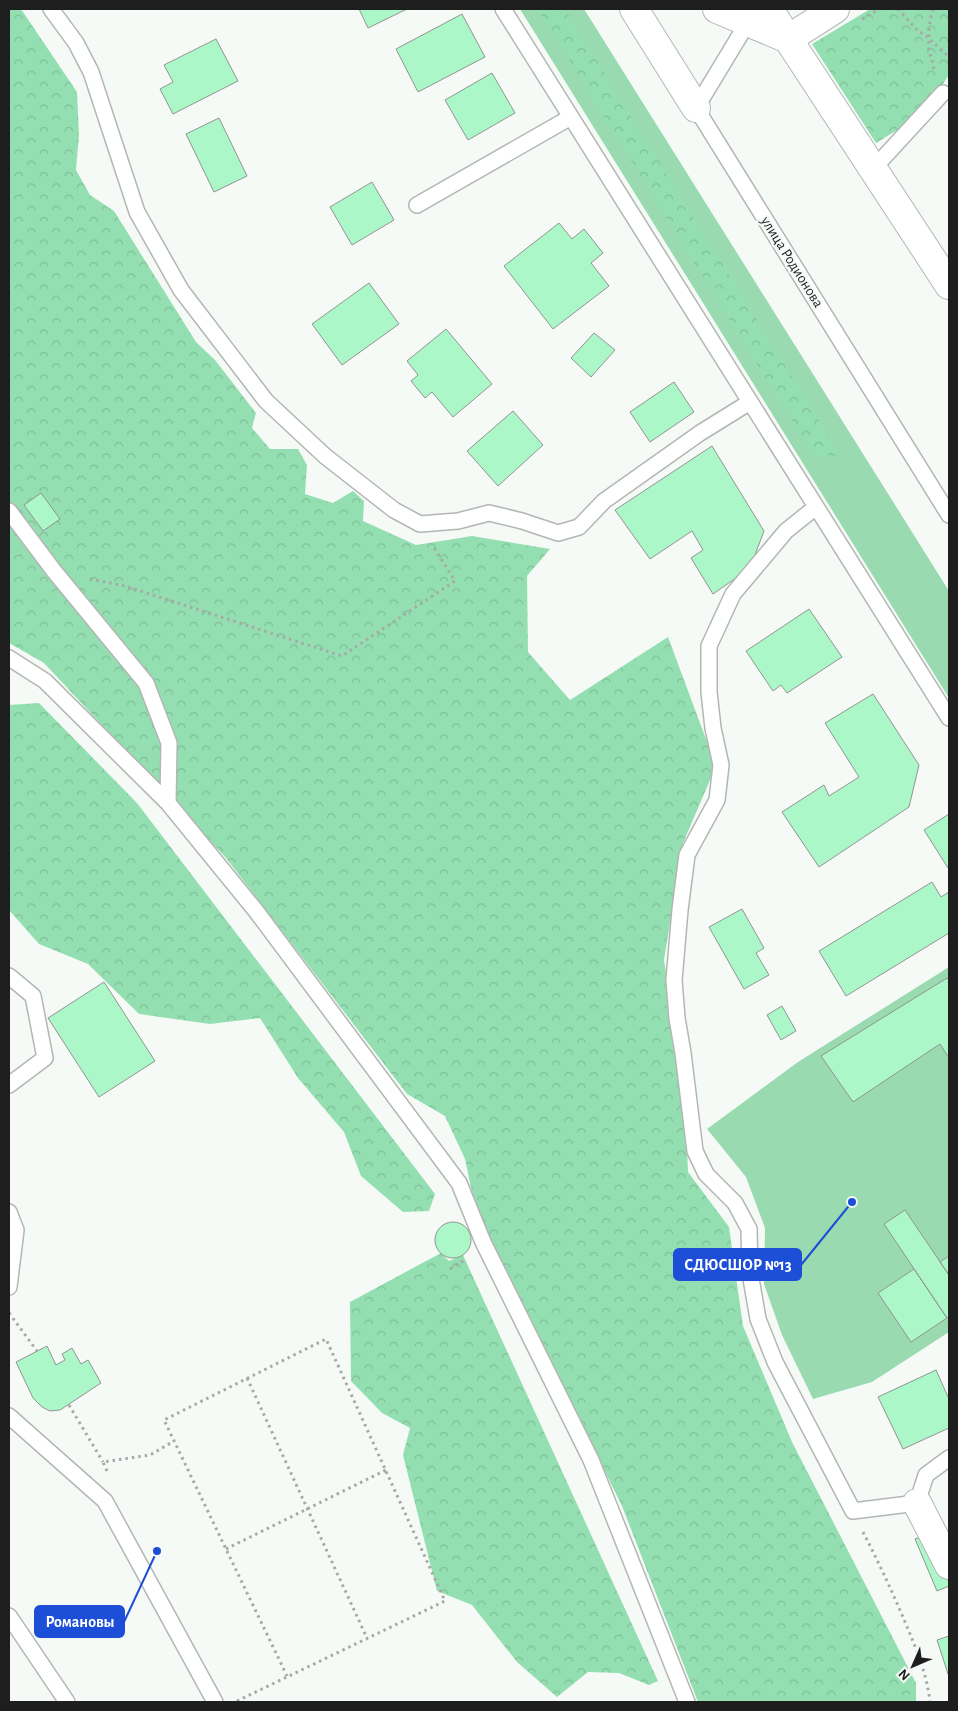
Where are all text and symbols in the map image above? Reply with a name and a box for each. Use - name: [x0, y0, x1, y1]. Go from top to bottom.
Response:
- street label: улица Родионова: [758, 213, 826, 310]
- callout: СДЮСШОР №13: [674, 1249, 801, 1280]
- text: СДЮСШОР №13: [684, 1257, 792, 1273]
- callout: Романовы: [35, 1606, 124, 1637]
- text: Романовы: [45, 1614, 115, 1630]
- north arrow: [888, 1641, 938, 1691]
- text: N: [896, 1666, 913, 1683]

